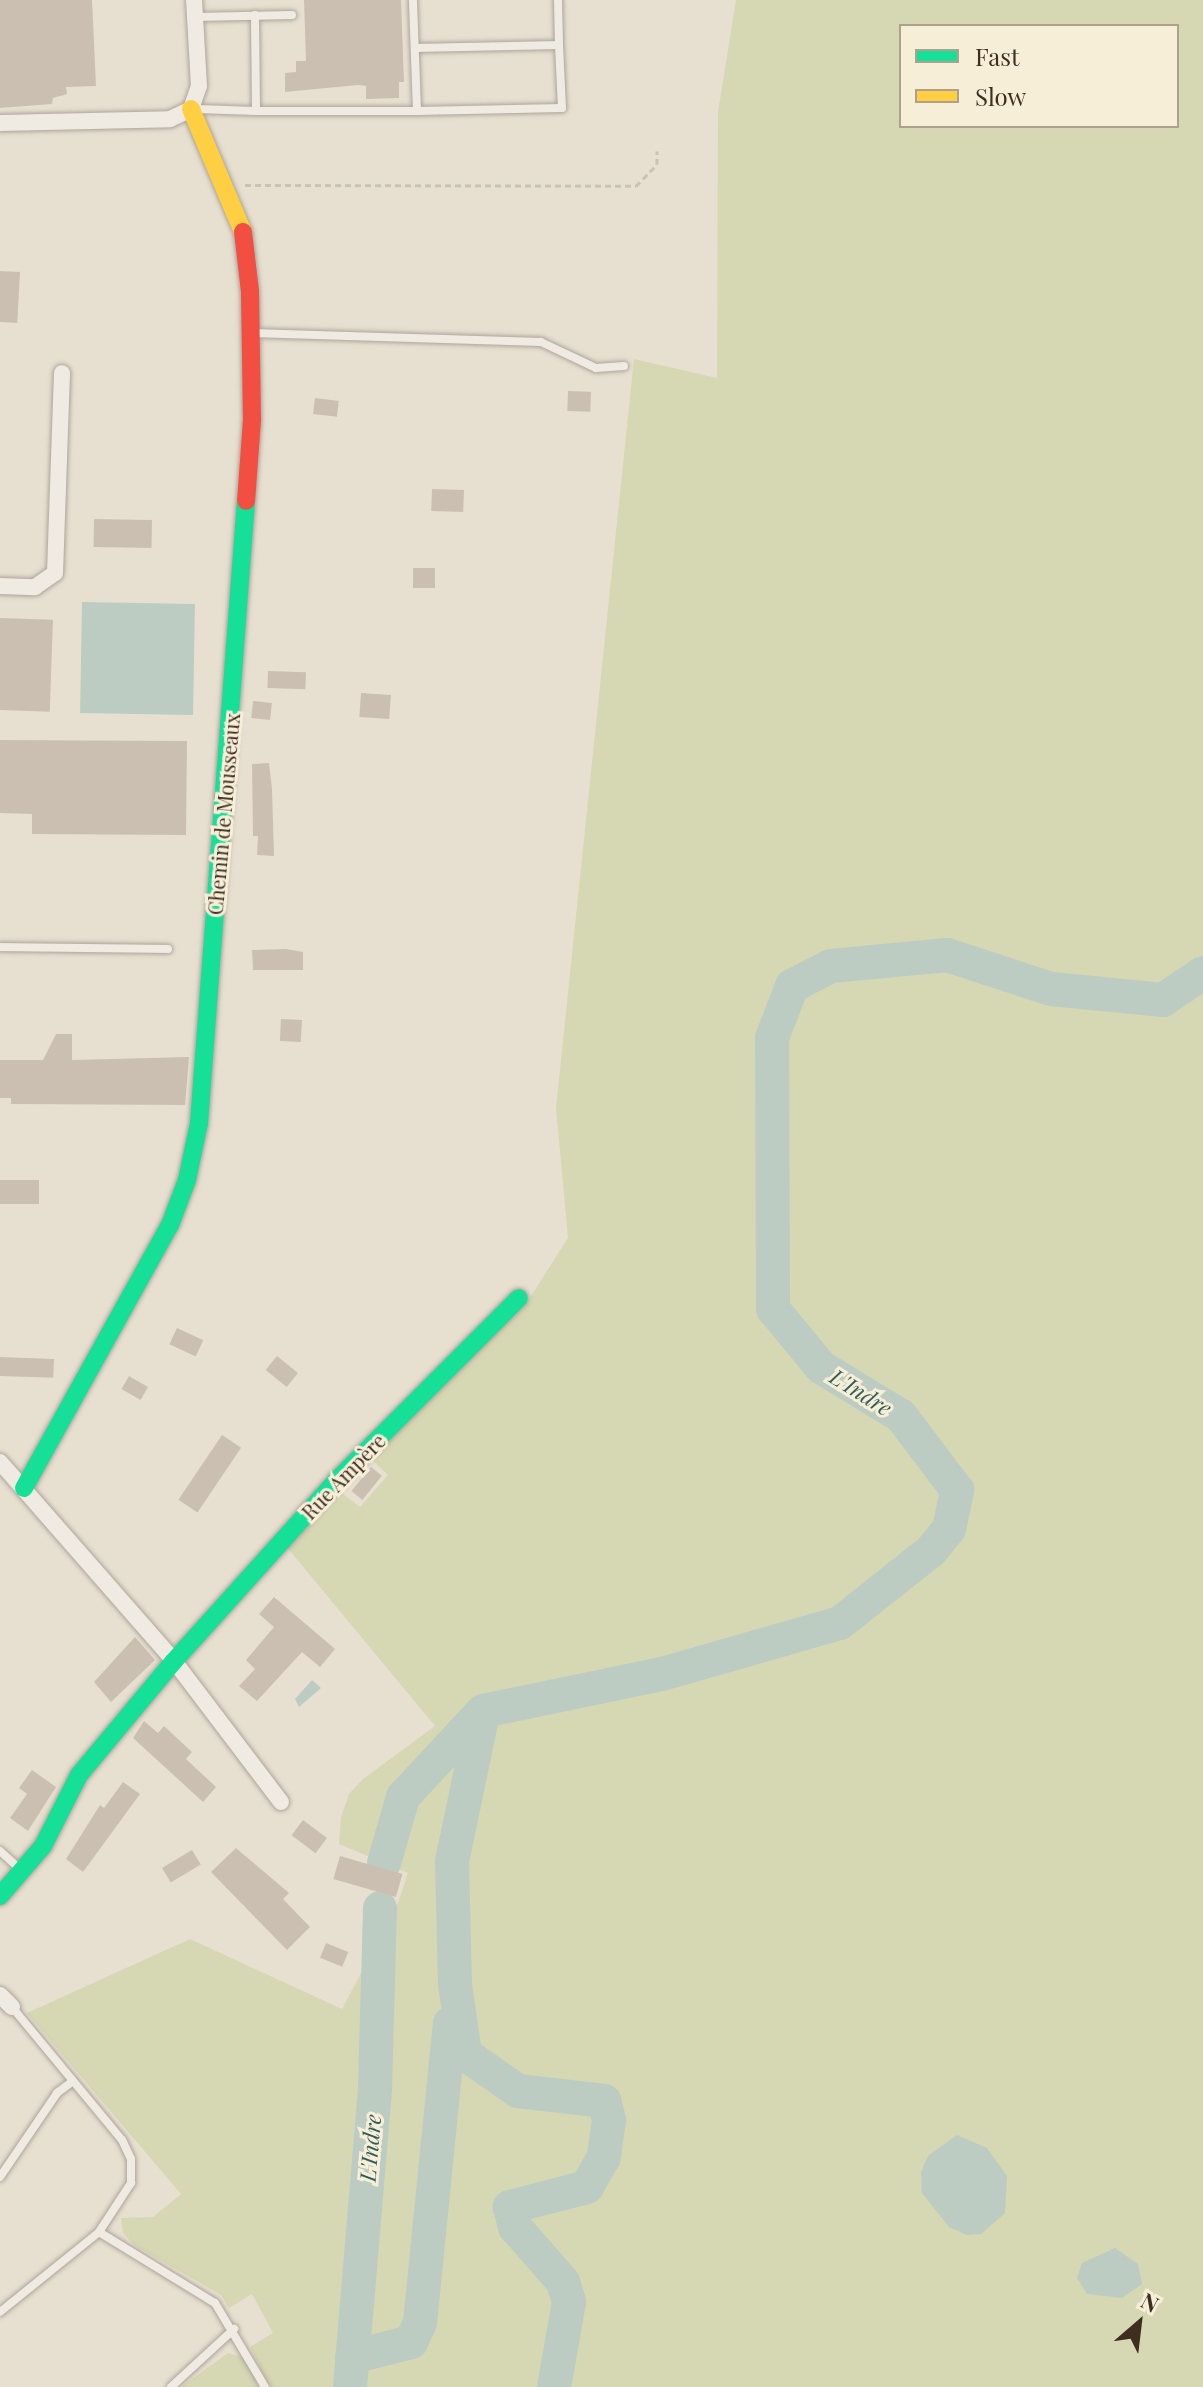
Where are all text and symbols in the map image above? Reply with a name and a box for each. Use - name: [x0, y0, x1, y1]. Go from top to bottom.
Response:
- legend: [899, 24, 1179, 128]
- text: Fast: [975, 40, 1020, 72]
- text: Slow: [975, 80, 1026, 112]
- street label: Chemin de Mousseaux: [202, 712, 244, 916]
- water label: L'Indre: [825, 1363, 897, 1421]
- street label: Rue Ampère: [296, 1428, 390, 1524]
- water label: L'Indre: [354, 2113, 386, 2183]
- north arrow: [1099, 2283, 1179, 2363]
- text: N: [1136, 2285, 1164, 2319]

